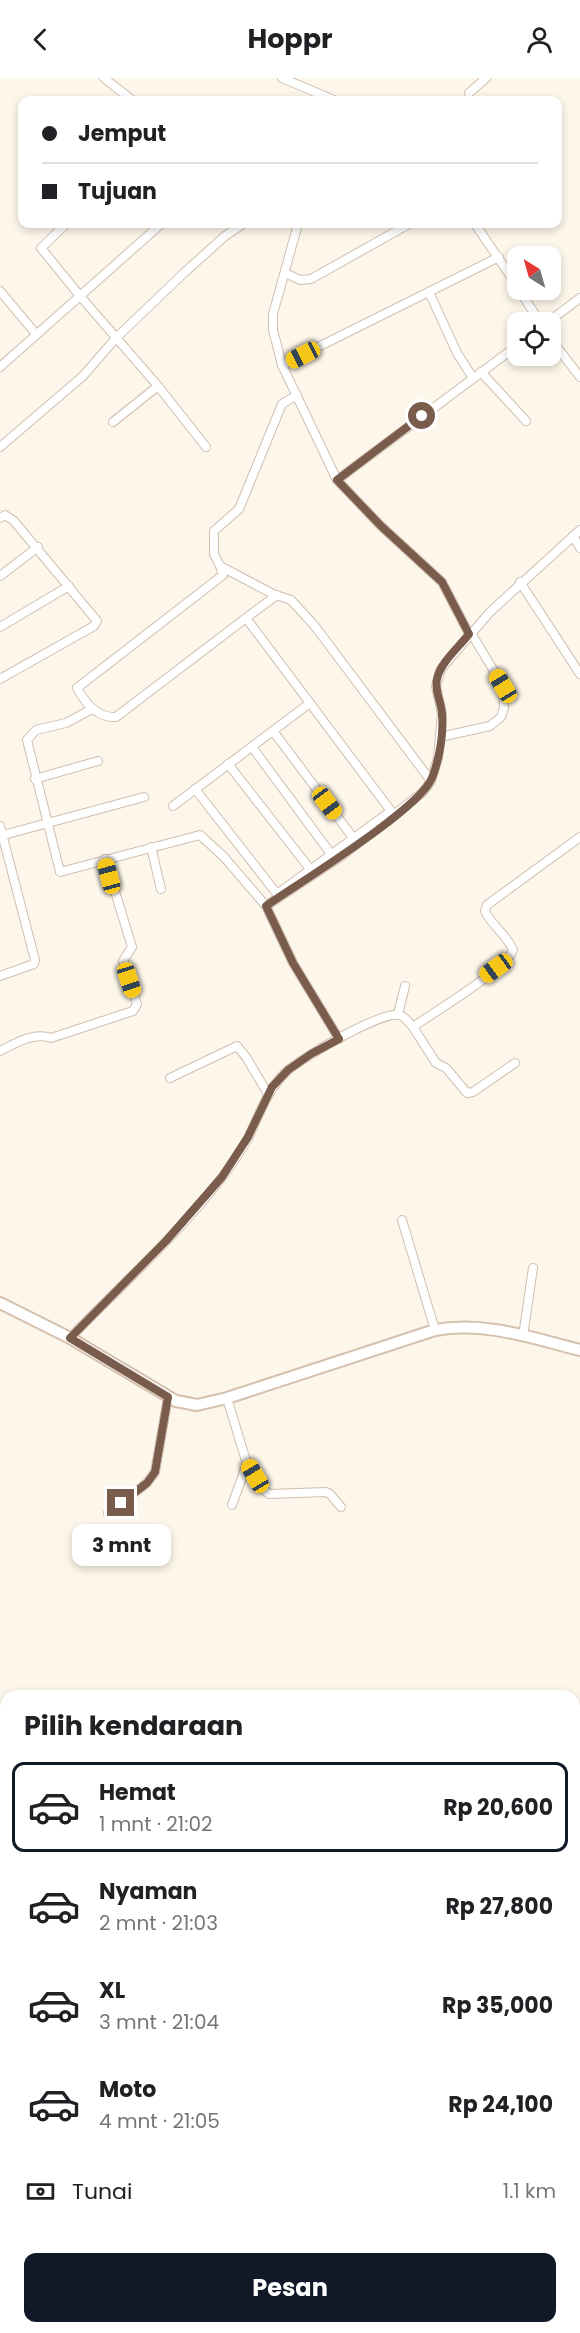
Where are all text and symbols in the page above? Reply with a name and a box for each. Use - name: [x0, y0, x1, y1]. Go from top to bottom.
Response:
- text: Hoppr: [247, 20, 333, 57]
- icon: back: [24, 23, 57, 56]
- icon: person: [523, 23, 556, 56]
- text: Jemput: [78, 118, 166, 149]
- text: Tujuan: [78, 176, 157, 207]
- north arrow: [507, 246, 561, 300]
- map controls: [507, 246, 561, 366]
- button: locate: [507, 312, 561, 366]
- car: [283, 339, 323, 371]
- route start: [408, 402, 435, 429]
- car: [486, 666, 520, 706]
- car: [309, 783, 345, 823]
- car: [96, 856, 122, 896]
- car: [476, 950, 516, 986]
- car: [115, 960, 143, 1000]
- car: [238, 1456, 272, 1496]
- route end: [107, 1489, 134, 1516]
- callout: 3 mnt: [72, 1524, 170, 1566]
- text: 3 mnt: [92, 1531, 151, 1559]
- text: Pilih kendaraan: [24, 1707, 243, 1744]
- text: Hemat: [99, 1777, 176, 1808]
- icon: car: [27, 1780, 81, 1834]
- text: Rp 20,600: [443, 1792, 553, 1823]
- text: 1 mnt · 21:02: [99, 1810, 213, 1838]
- text: Nyaman: [99, 1876, 197, 1907]
- icon: car: [27, 1879, 81, 1933]
- text: Rp 27,800: [445, 1891, 553, 1922]
- text: 2 mnt · 21:03: [99, 1909, 218, 1937]
- text: XL: [99, 1975, 125, 2006]
- icon: car: [27, 1978, 81, 2032]
- text: Rp 35,000: [442, 1990, 553, 2021]
- text: 3 mnt · 21:04: [99, 2008, 219, 2036]
- text: Moto: [99, 2074, 156, 2105]
- icon: car: [27, 2077, 81, 2131]
- text: Rp 24,100: [448, 2089, 553, 2120]
- text: 4 mnt · 21:05: [99, 2107, 220, 2135]
- icon: cash: [24, 2175, 57, 2208]
- text: Tunai: [72, 2176, 132, 2207]
- text: 1.1 km: [503, 2177, 556, 2205]
- button: Pesan: [24, 2253, 556, 2322]

